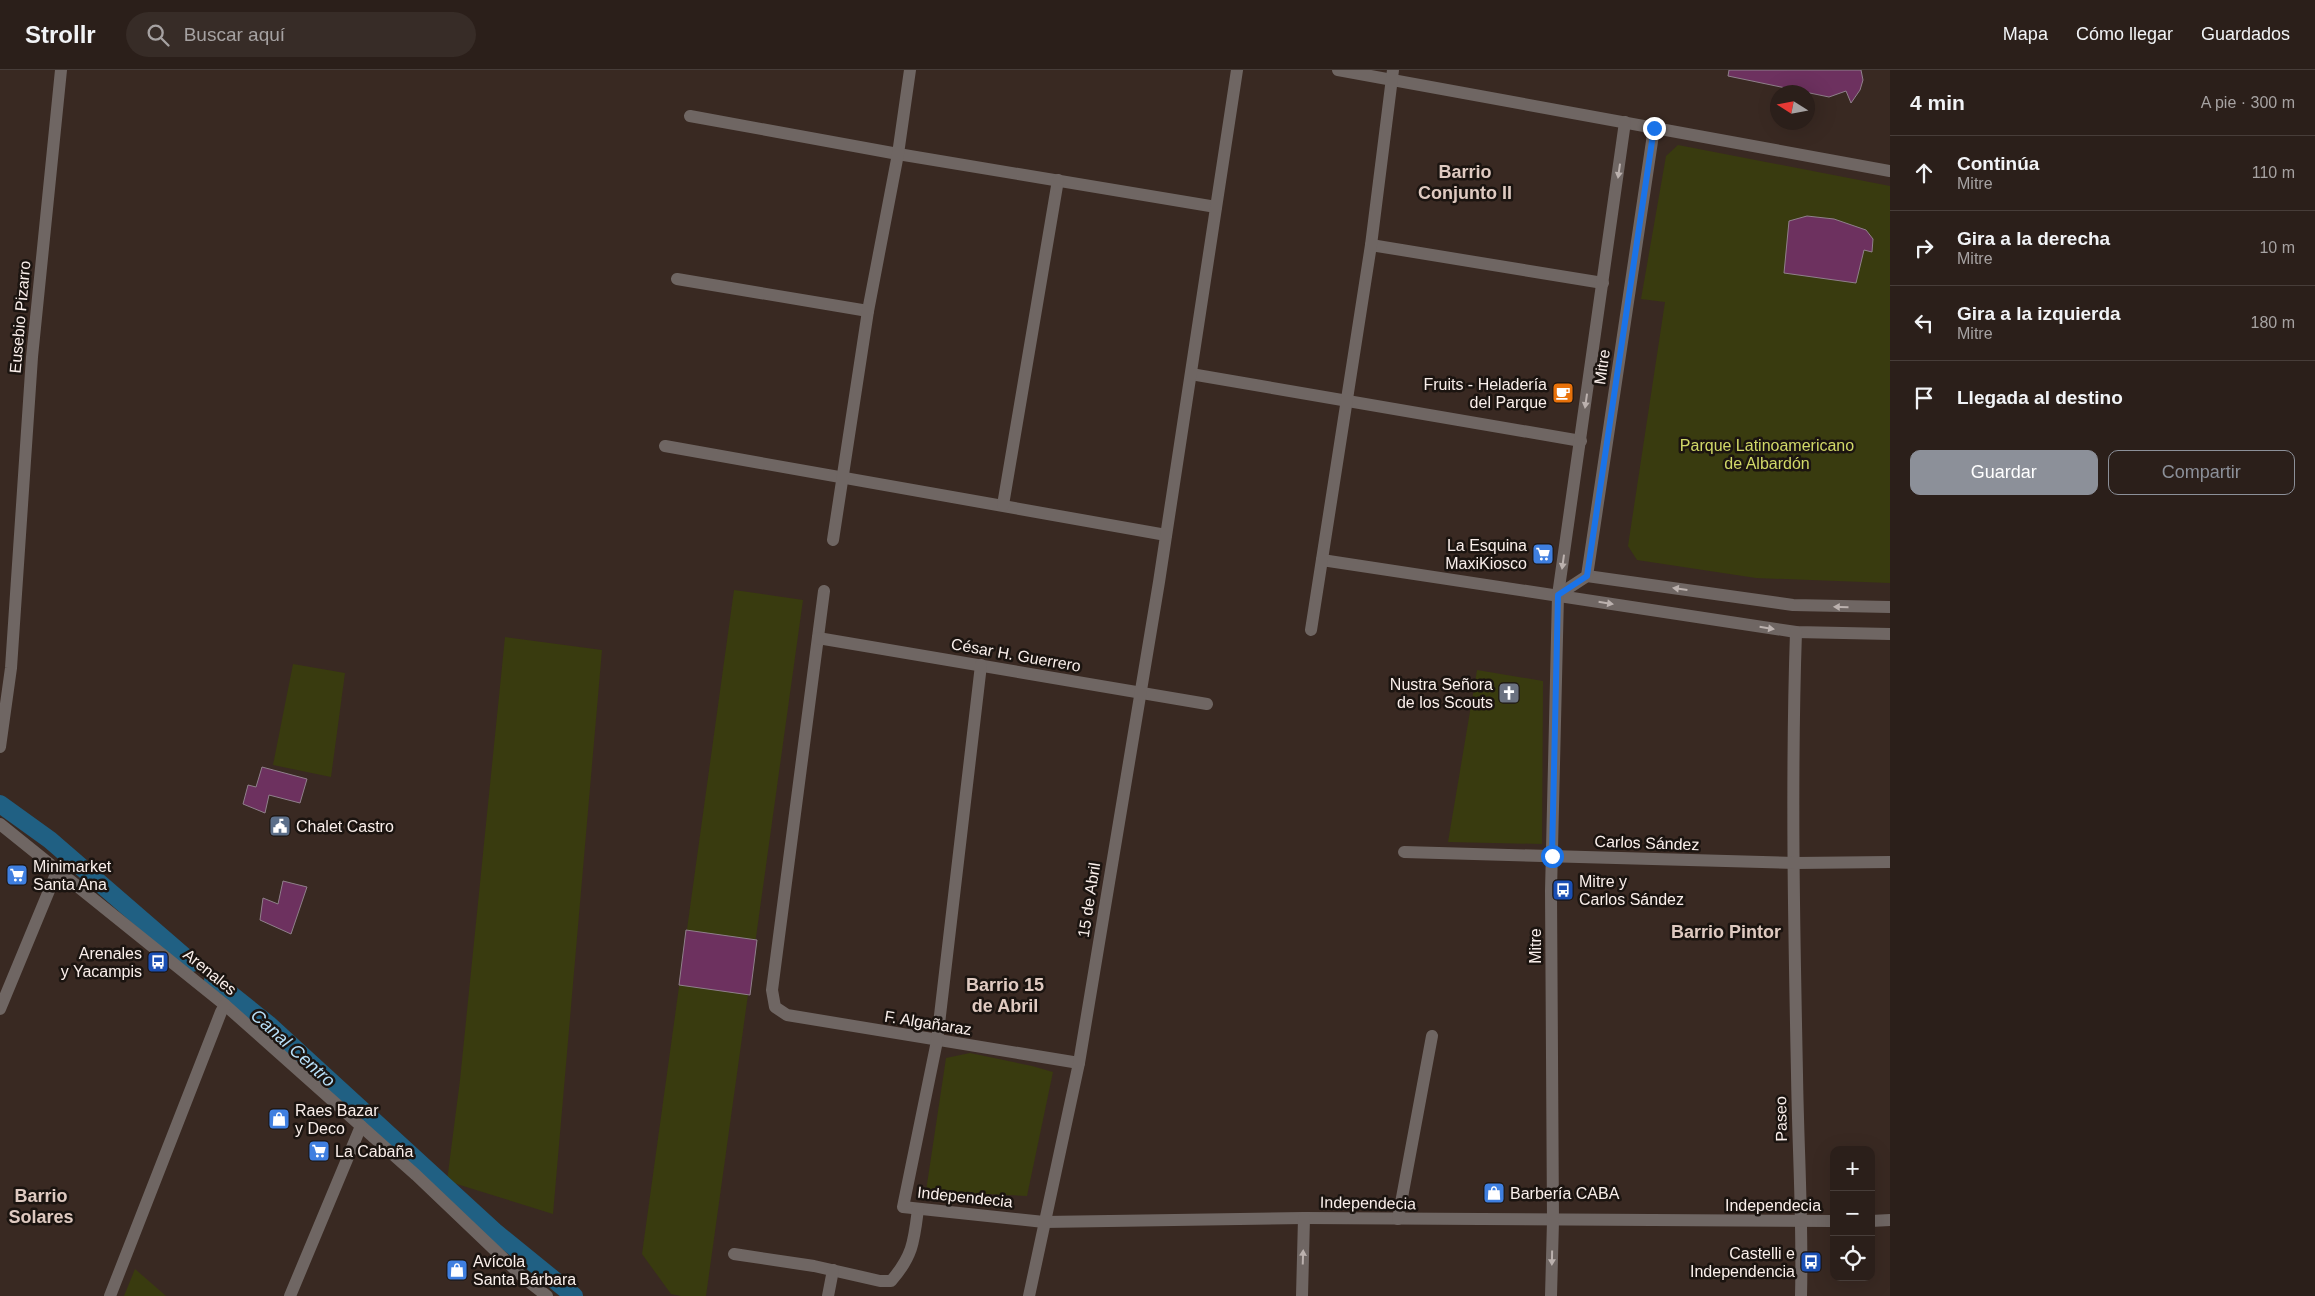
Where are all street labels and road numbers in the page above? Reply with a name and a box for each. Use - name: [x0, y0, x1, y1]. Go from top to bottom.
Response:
- street label: Eusebio Pizarro: [7, 260, 33, 374]
- street label: Mitre: [1591, 348, 1613, 386]
- street label: César H. Guerrero: [950, 635, 1082, 675]
- street label: Carlos Sández: [1594, 833, 1700, 853]
- street label: 15 de Abril: [1075, 861, 1103, 939]
- street label: Mitre: [1527, 928, 1544, 964]
- street label: Arenales: [180, 946, 240, 998]
- street label: F. Algañaraz: [883, 1008, 973, 1038]
- street label: Paseo: [1772, 1096, 1790, 1142]
- street label: Independecia: [916, 1184, 1014, 1210]
- street label: Independecia: [1320, 1194, 1416, 1212]
- street label: Independecia: [1725, 1197, 1821, 1214]

